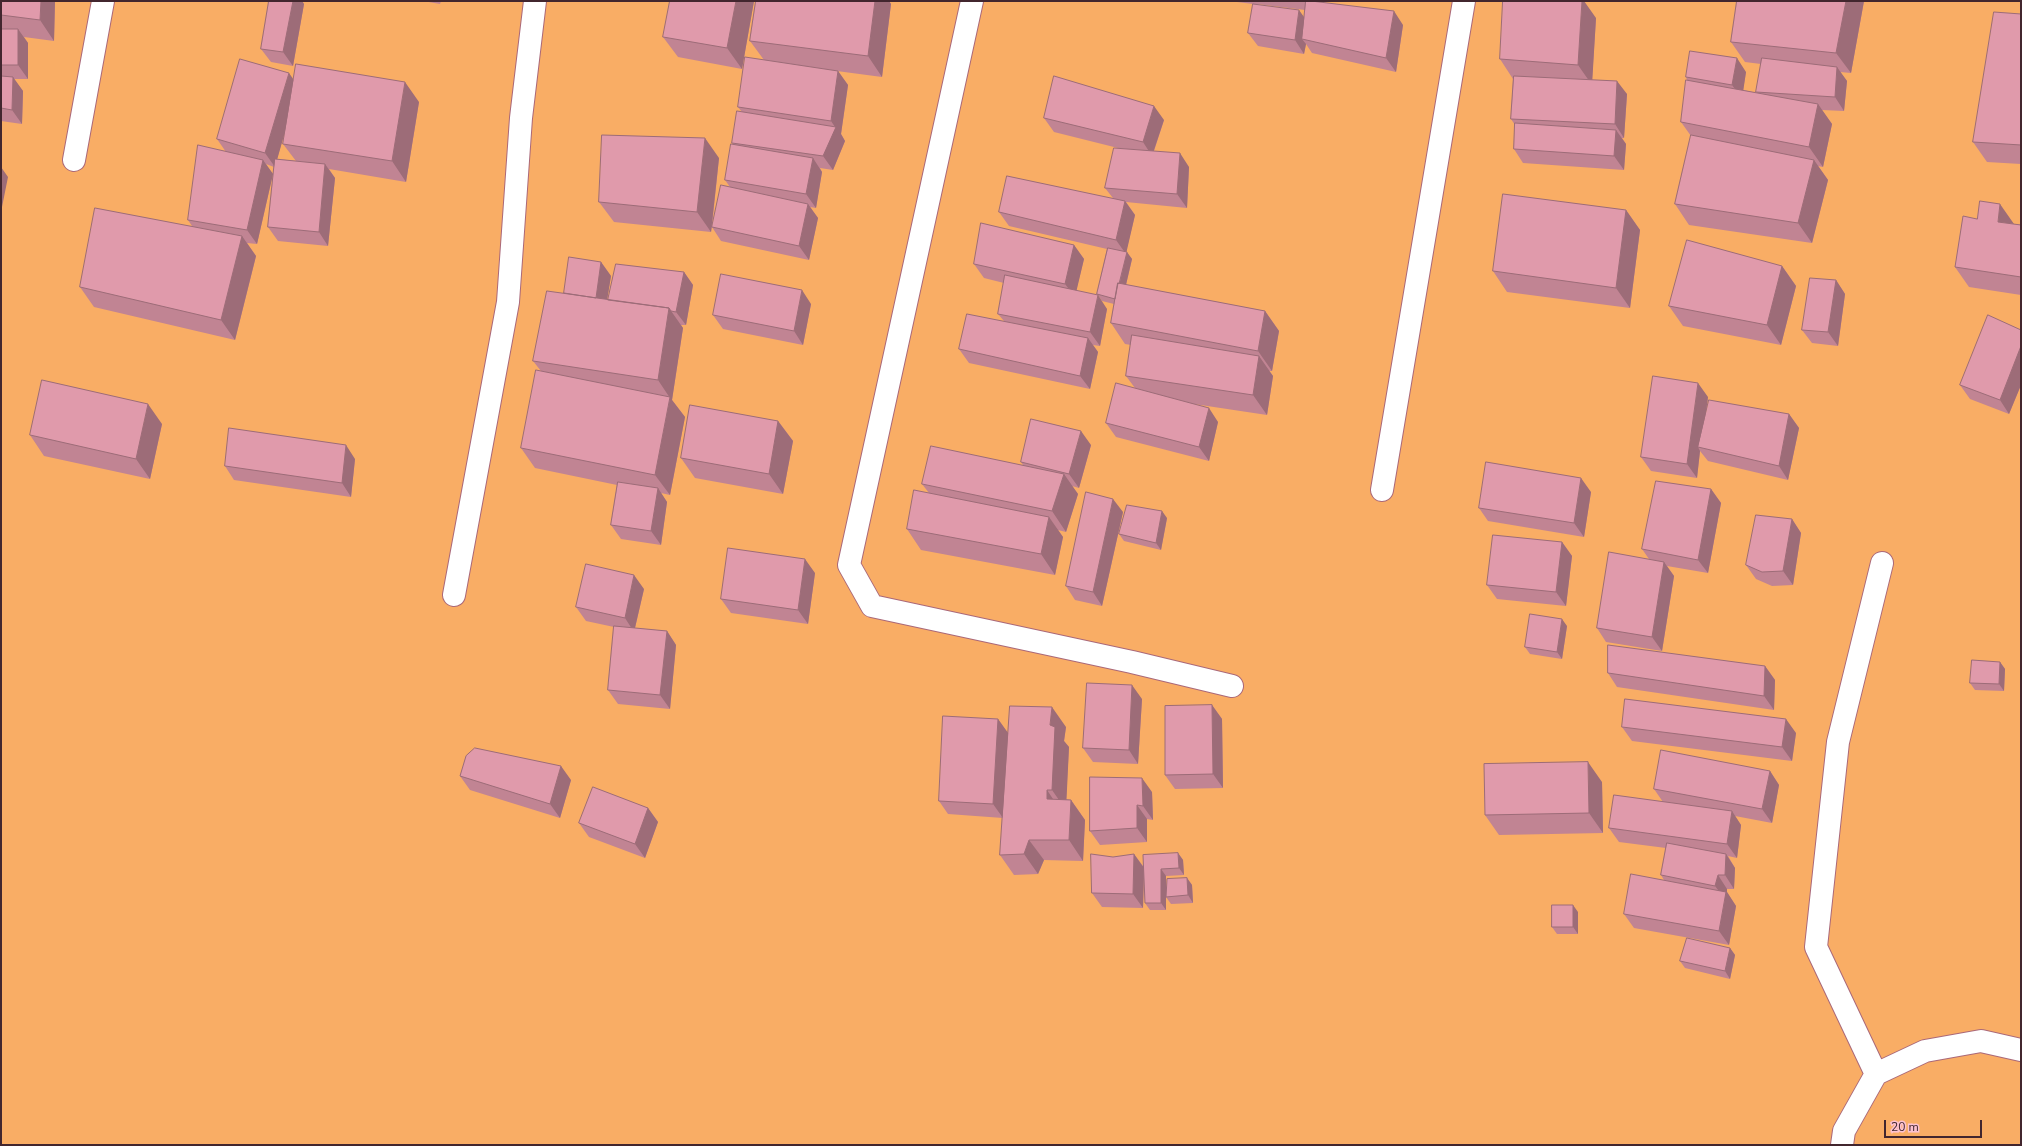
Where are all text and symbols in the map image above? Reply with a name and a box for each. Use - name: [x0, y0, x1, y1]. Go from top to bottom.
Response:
- scale bar: [1886, 1112, 1984, 1138]
- text: 20 m: [1891, 1119, 1919, 1135]

